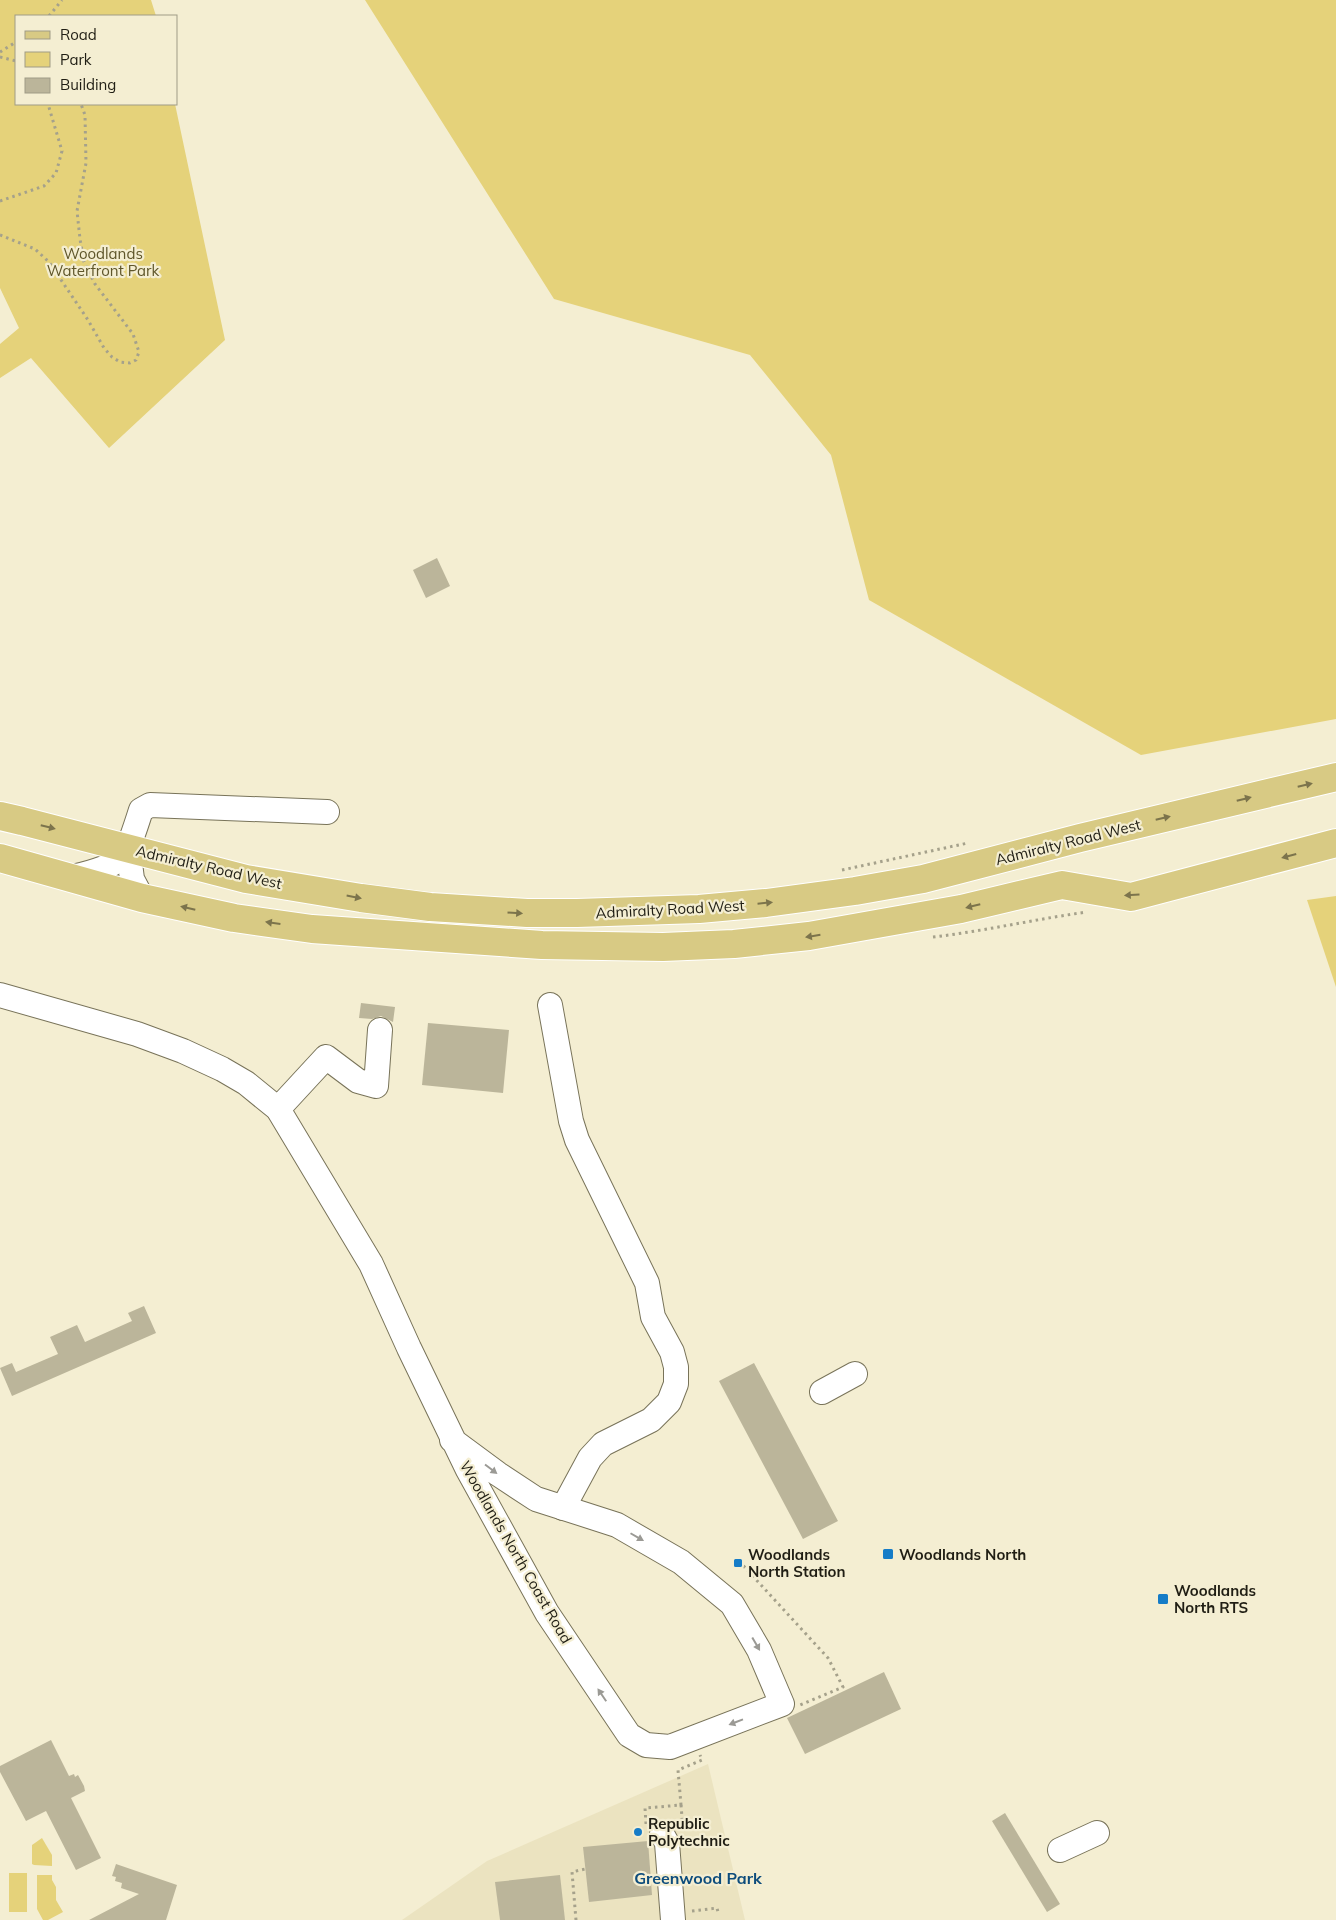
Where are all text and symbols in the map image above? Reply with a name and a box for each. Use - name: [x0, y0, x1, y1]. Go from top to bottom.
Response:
- legend: [15, 15, 178, 105]
- text: Road: [60, 25, 97, 44]
- text: Park: [60, 50, 92, 69]
- text: Building: [60, 75, 116, 94]
- park label: Woodlands Waterfront Park: [47, 244, 160, 280]
- one-way arrow: [1298, 781, 1313, 789]
- one-way arrow: [1237, 795, 1252, 803]
- one-way arrow: [1156, 814, 1171, 822]
- street label: Admiralty Road West: [993, 815, 1143, 869]
- one-way arrow: [40, 823, 55, 831]
- street label: Admiralty Road West: [134, 841, 284, 893]
- one-way arrow: [1281, 852, 1296, 860]
- one-way arrow: [1123, 892, 1139, 900]
- one-way arrow: [346, 893, 361, 901]
- street label: Admiralty Road West: [595, 896, 745, 922]
- one-way arrow: [757, 899, 773, 907]
- one-way arrow: [965, 902, 980, 910]
- one-way arrow: [180, 904, 195, 912]
- one-way arrow: [508, 909, 524, 917]
- one-way arrow: [265, 919, 281, 927]
- one-way arrow: [805, 932, 821, 940]
- street label: Woodlands North Coast Road: [456, 1457, 576, 1647]
- one-way arrow: [484, 1464, 498, 1474]
- one-way arrow: [630, 1533, 645, 1541]
- place label: Woodlands North Station: [748, 1545, 845, 1581]
- place label: Woodlands North: [899, 1545, 1026, 1564]
- marker: Woodlands North: [881, 1547, 895, 1561]
- marker: Woodlands North Station: [732, 1557, 744, 1569]
- place label: Woodlands North RTS: [1174, 1581, 1256, 1617]
- marker: Woodlands North RTS: [1156, 1592, 1170, 1606]
- one-way arrow: [751, 1637, 760, 1650]
- one-way arrow: [597, 1689, 607, 1702]
- one-way arrow: [728, 1718, 743, 1726]
- place label: Republic Polytechnic: [648, 1814, 730, 1850]
- marker: Republic Polytechnic: [632, 1826, 644, 1838]
- district label: Greenwood Park: [634, 1868, 763, 1888]

